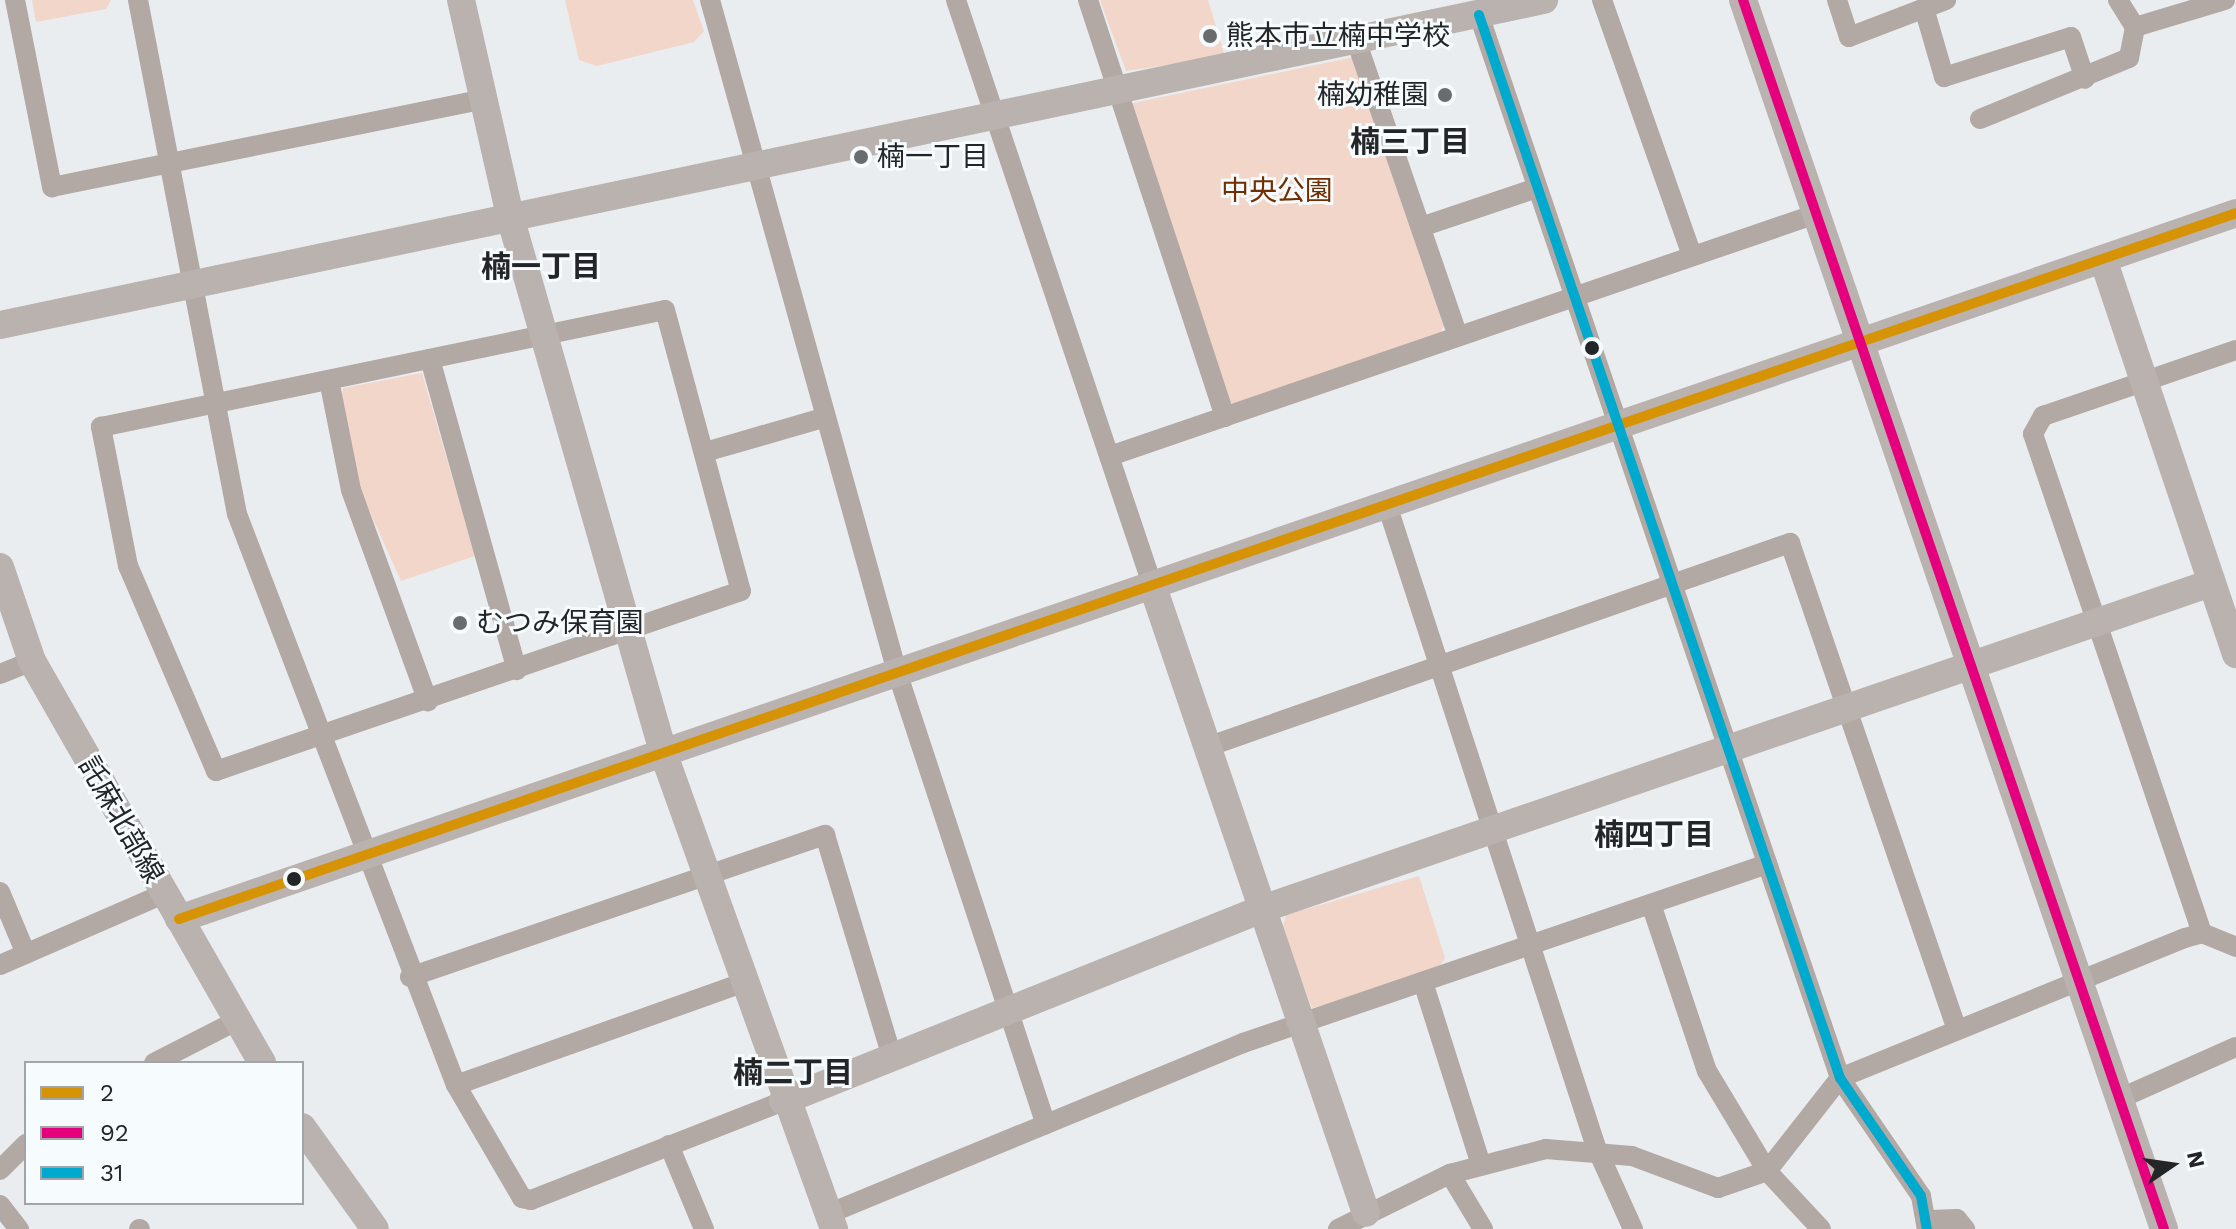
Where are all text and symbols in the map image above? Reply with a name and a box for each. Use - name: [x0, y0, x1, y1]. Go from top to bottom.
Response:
- place label: 熊本市立楠中学校: [1226, 19, 1450, 53]
- marker: 熊本市立楠中学校: [1201, 27, 1219, 45]
- place label: 楠幼稚園: [1317, 78, 1429, 112]
- marker: 楠幼稚園: [1436, 86, 1454, 104]
- district label: 楠三丁目: [1350, 124, 1470, 160]
- place label: 楠一丁目: [877, 140, 989, 174]
- marker: 楠一丁目: [852, 148, 870, 166]
- park label: 中央公園: [1221, 174, 1333, 208]
- district label: 楠一丁目: [481, 249, 601, 285]
- unlabelled marker: [1584, 340, 1600, 356]
- place label: むつみ保育園: [476, 606, 644, 640]
- marker: むつみ保育園: [451, 614, 469, 632]
- street label: 託麻北部線: [71, 751, 171, 889]
- district label: 楠四丁目: [1594, 817, 1714, 853]
- unlabelled marker: [286, 871, 302, 887]
- district label: 楠二丁目: [733, 1055, 853, 1091]
- legend: [24, 1061, 304, 1205]
- text: 2: [100, 1079, 114, 1107]
- text: 92: [100, 1119, 129, 1147]
- north arrow: [2132, 1125, 2212, 1205]
- text: N: [2182, 1149, 2210, 1170]
- text: 31: [100, 1159, 123, 1187]

